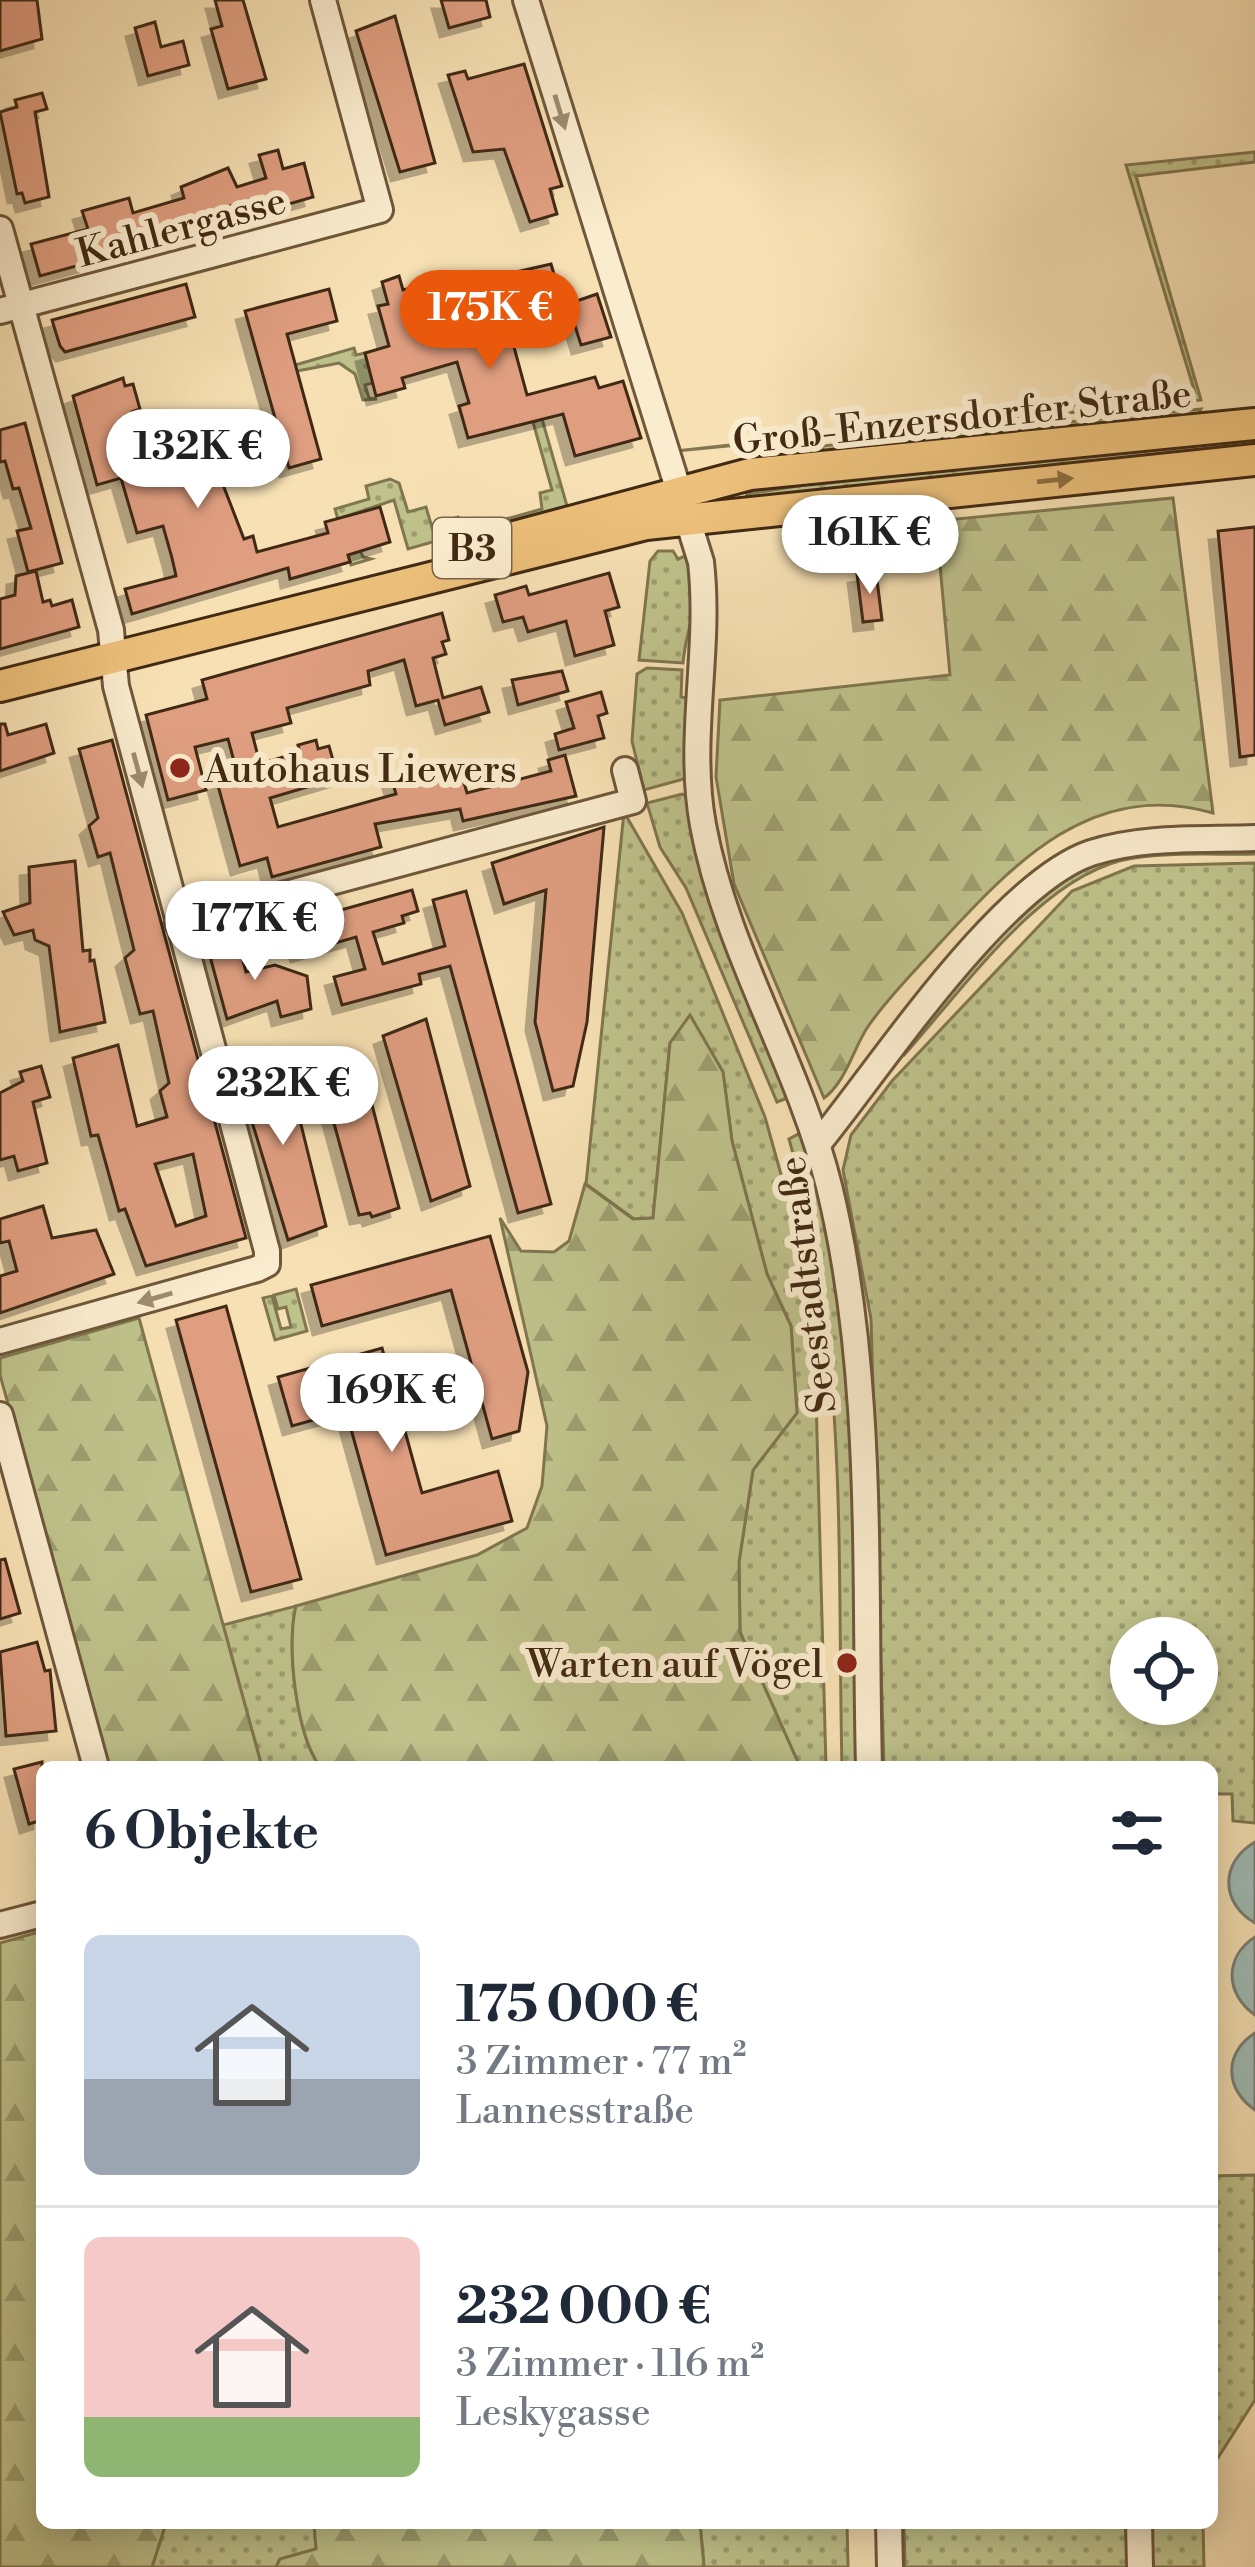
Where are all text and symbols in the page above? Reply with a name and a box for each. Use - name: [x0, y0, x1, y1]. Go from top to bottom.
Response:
- one-way arrow: [552, 94, 571, 131]
- street label: Kahlergasse: [72, 177, 292, 280]
- pin: 175K €: [392, 270, 588, 372]
- text: 175K €: [427, 284, 553, 333]
- street label: Groß-Enzersdorfer Straße: [731, 370, 1194, 467]
- pin: 132K €: [100, 409, 296, 511]
- text: 132K €: [133, 423, 263, 472]
- one-way arrow: [1037, 470, 1074, 489]
- pin: 161K €: [772, 495, 968, 597]
- text: 161K €: [809, 509, 931, 558]
- road number: B3: [433, 518, 511, 578]
- place label: Autohaus Liewers: [203, 746, 517, 795]
- one-way arrow: [129, 752, 148, 789]
- marker: Autohaus Liewers: [167, 755, 193, 781]
- pin: 177K €: [157, 881, 353, 983]
- text: 177K €: [192, 895, 318, 944]
- pin: 232K €: [185, 1046, 381, 1148]
- text: 232K €: [215, 1060, 351, 1109]
- street label: Seestadtstraße: [768, 1153, 849, 1416]
- one-way arrow: [136, 1289, 173, 1308]
- pin: 169K €: [294, 1353, 490, 1455]
- text: 169K €: [327, 1367, 457, 1416]
- map controls: [1110, 1617, 1218, 1725]
- button: locate: [1110, 1617, 1218, 1725]
- place label: Warten auf Vögel: [525, 1641, 823, 1690]
- marker: Warten auf Vögel: [834, 1650, 860, 1676]
- icon: filters: [1104, 1800, 1170, 1866]
- text: 6 Objekte: [84, 1801, 319, 1865]
- text: 175 000 €: [456, 1974, 699, 2038]
- icon: home: [180, 1983, 324, 2127]
- text: 3 Zimmer · 77 m²: [456, 2038, 746, 2087]
- text: Lannesstraße: [456, 2087, 694, 2136]
- text: 232 000 €: [456, 2276, 711, 2340]
- icon: home: [180, 2285, 324, 2429]
- text: 3 Zimmer · 116 m²: [456, 2340, 764, 2389]
- text: Leskygasse: [456, 2389, 651, 2438]

